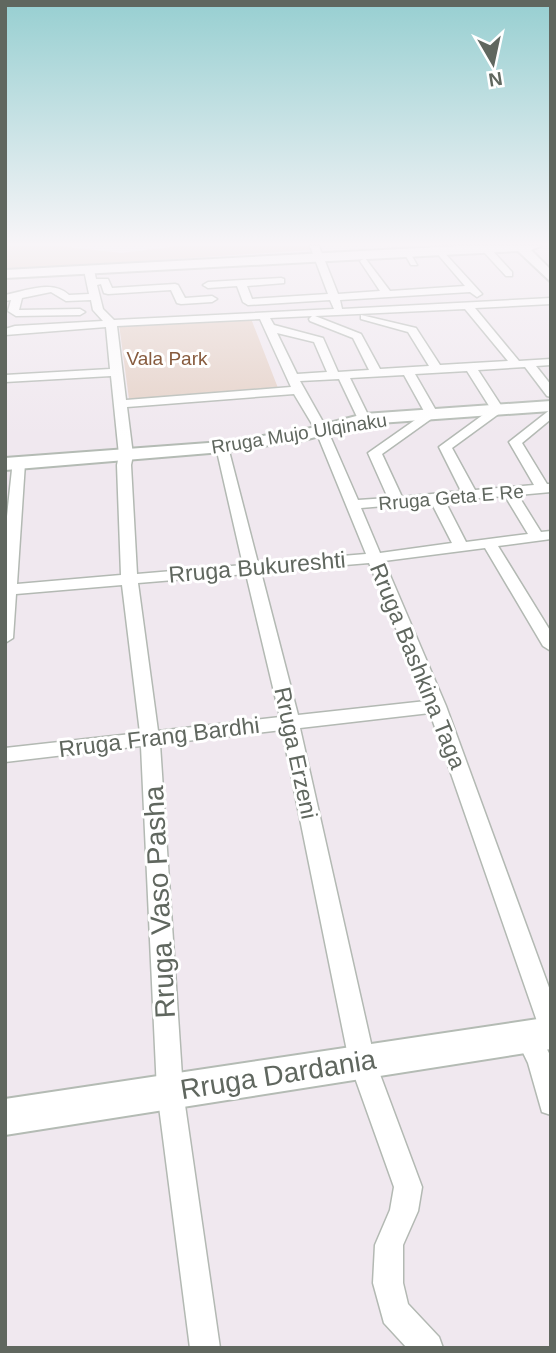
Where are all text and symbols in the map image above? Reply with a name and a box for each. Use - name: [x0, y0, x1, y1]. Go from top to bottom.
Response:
- north arrow: [458, 28, 528, 98]
- text: N: [487, 68, 504, 91]
- park label: Vala Park: [127, 348, 208, 369]
- street label: Rruga Mujo Ulqinaku: [210, 409, 388, 458]
- street label: Rruga Geta E Re: [378, 481, 525, 514]
- street label: Rruga Bukureshti: [167, 546, 347, 588]
- street label: Rruga Bashkina Taga: [365, 559, 471, 773]
- street label: Rruga Erzeni: [269, 685, 323, 821]
- street label: Rruga Frang Bardhi: [57, 712, 261, 762]
- street label: Rruga Vaso Pasha: [138, 784, 181, 1019]
- street label: Rruga Dardania: [178, 1044, 379, 1105]

